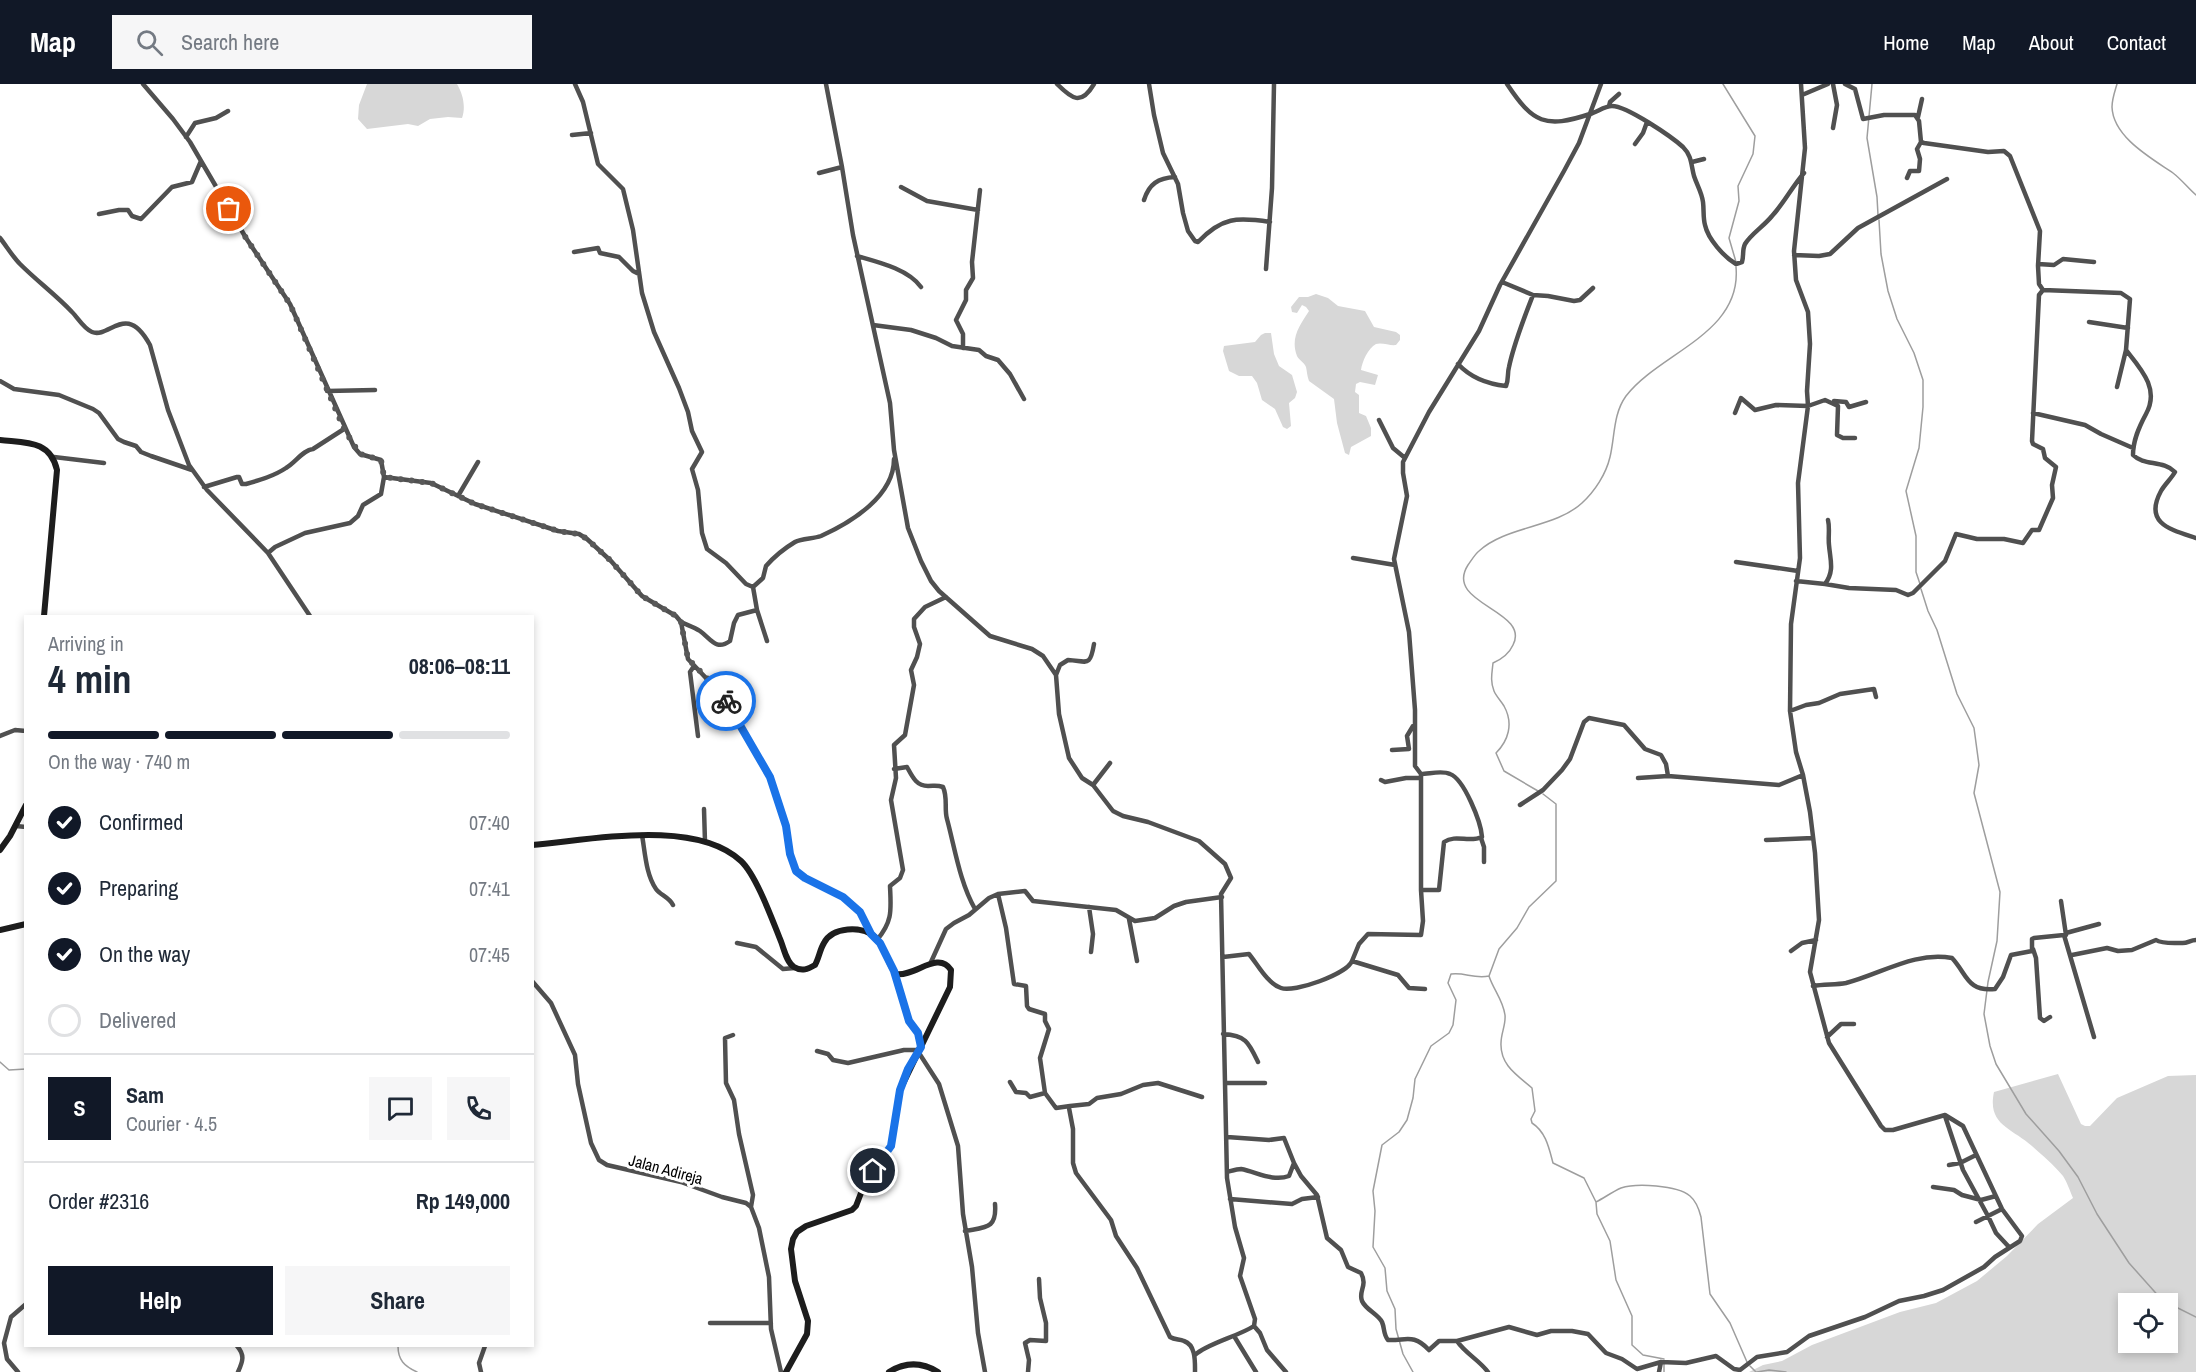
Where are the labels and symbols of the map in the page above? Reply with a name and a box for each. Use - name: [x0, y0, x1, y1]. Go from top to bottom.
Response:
- pin: [203, 183, 254, 234]
- courier: [696, 671, 756, 731]
- pin: [847, 1145, 898, 1196]
- street label: Jalan Adireja: [627, 1149, 706, 1190]

